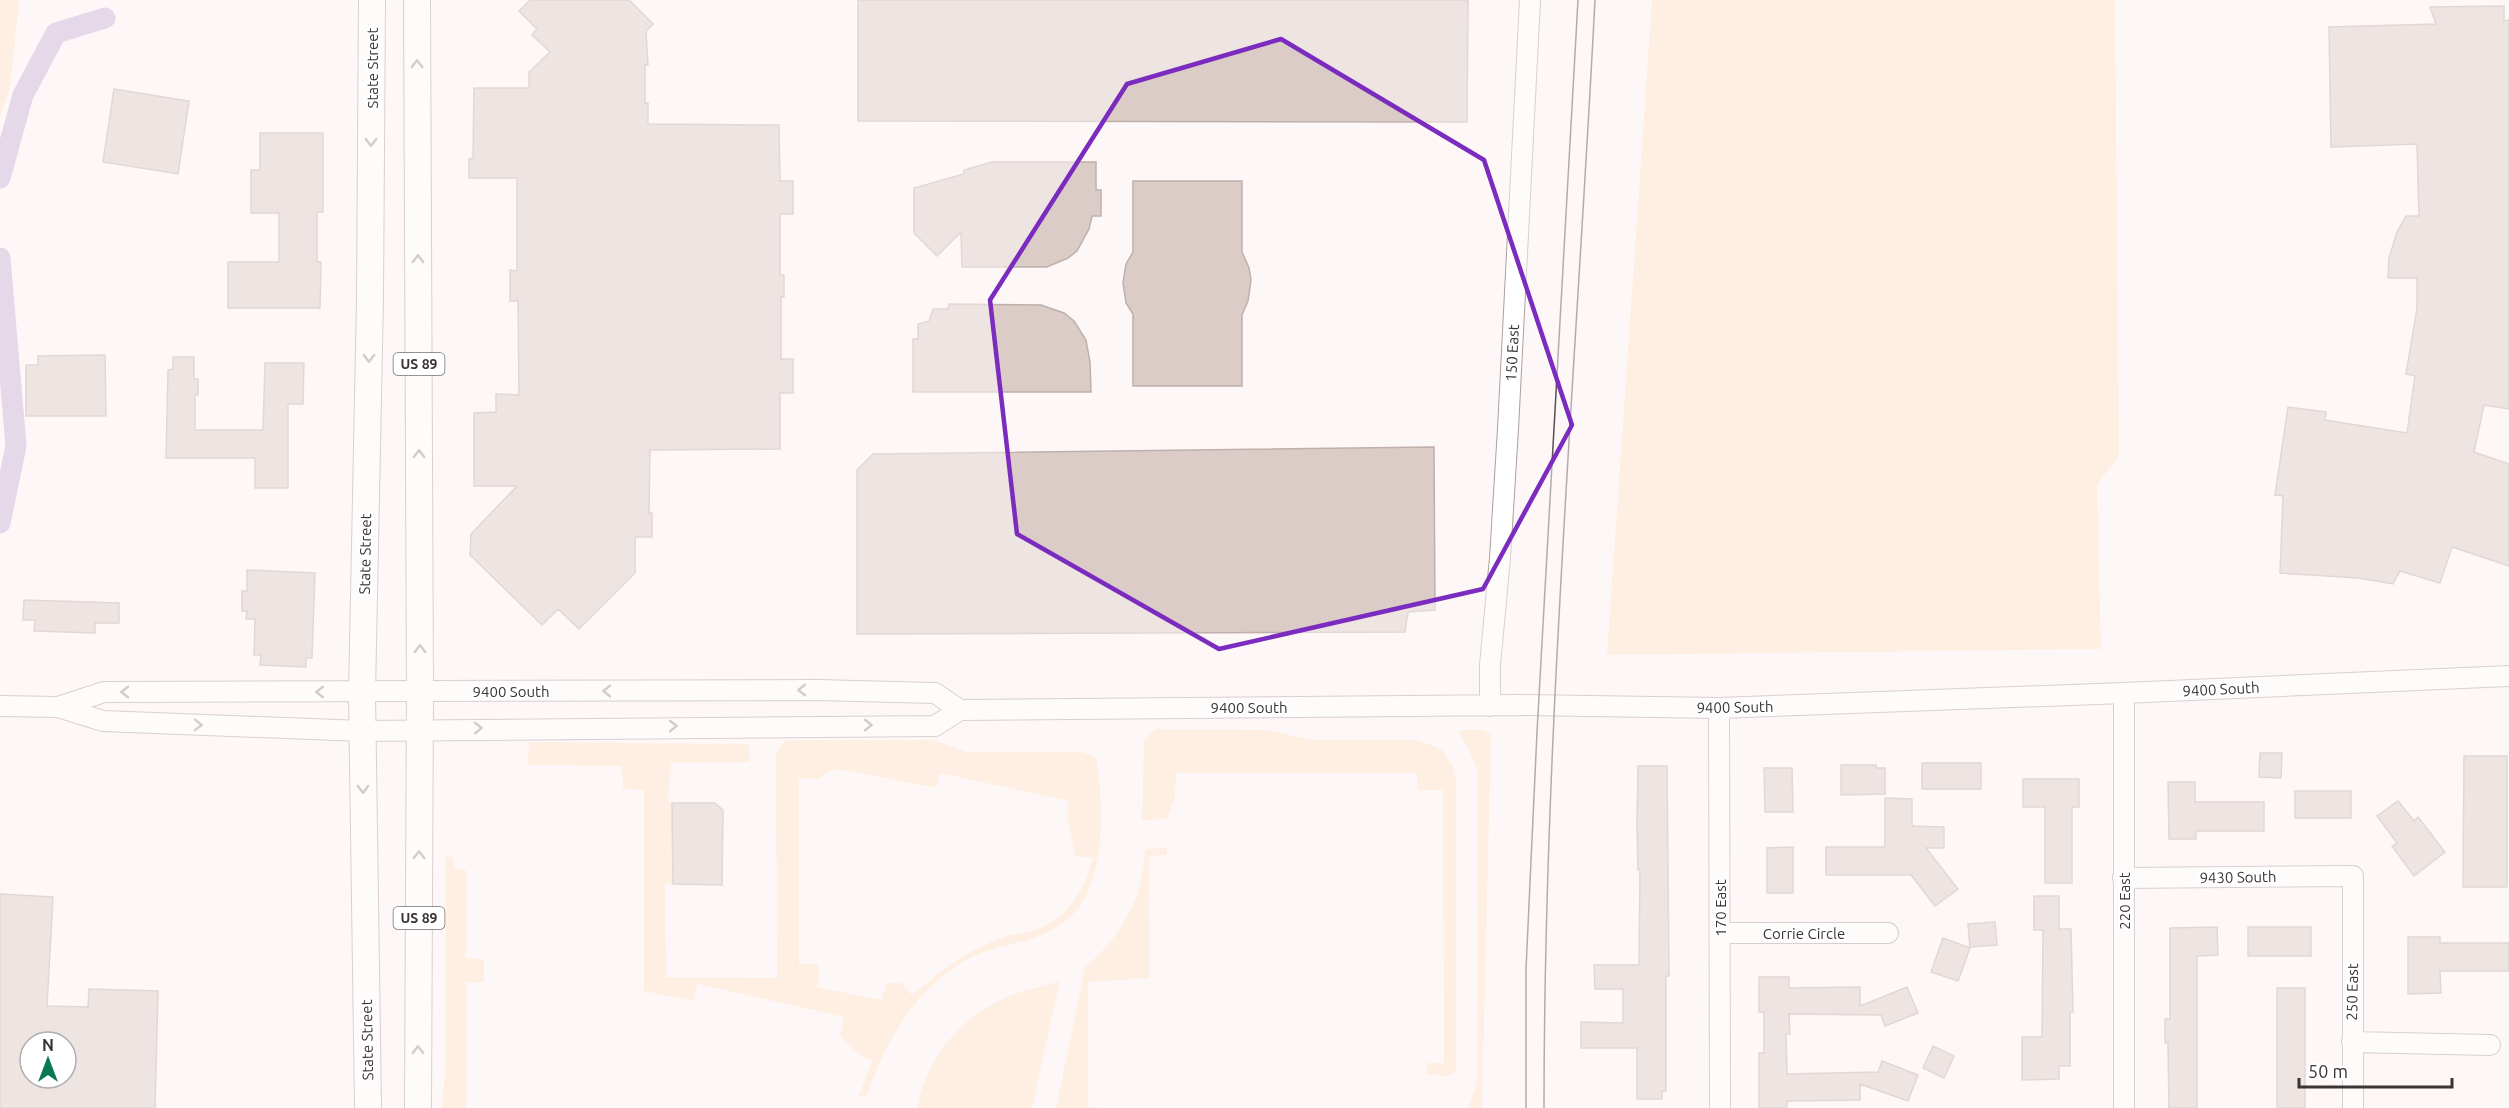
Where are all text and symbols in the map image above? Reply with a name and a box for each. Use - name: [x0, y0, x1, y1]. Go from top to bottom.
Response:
- street label: State Street: [364, 27, 381, 108]
- one-way arrow: [411, 60, 423, 69]
- one-way arrow: [365, 138, 377, 147]
- one-way arrow: [412, 255, 424, 264]
- street label: 150 East: [1502, 324, 1522, 382]
- one-way arrow: [363, 353, 375, 362]
- road number: US 89: [394, 353, 444, 375]
- one-way arrow: [413, 450, 425, 459]
- street label: State Street: [356, 513, 374, 595]
- one-way arrow: [414, 645, 426, 654]
- street label: 9400 South: [2182, 678, 2260, 700]
- street label: 9400 South: [473, 683, 549, 700]
- one-way arrow: [797, 684, 806, 696]
- one-way arrow: [602, 685, 611, 697]
- one-way arrow: [120, 686, 129, 698]
- one-way arrow: [315, 686, 324, 698]
- street label: 9400 South: [1696, 698, 1774, 716]
- street label: 9400 South: [1211, 699, 1287, 716]
- one-way arrow: [194, 719, 203, 731]
- one-way arrow: [863, 719, 872, 732]
- one-way arrow: [668, 720, 677, 733]
- one-way arrow: [473, 722, 482, 734]
- one-way arrow: [357, 785, 369, 794]
- one-way arrow: [413, 850, 425, 859]
- street label: 9430 South: [2199, 868, 2277, 886]
- street label: 220 East: [2116, 872, 2133, 930]
- street label: 170 East: [1712, 879, 1729, 937]
- road number: US 89: [394, 907, 444, 929]
- street label: Corrie Circle: [1763, 925, 1845, 942]
- street label: 250 East: [2343, 963, 2361, 1021]
- street label: State Street: [358, 999, 376, 1081]
- north arrow: [18, 1030, 78, 1090]
- text: N: [42, 1036, 54, 1054]
- one-way arrow: [412, 1045, 424, 1054]
- scale bar: [2299, 1051, 2452, 1089]
- text: 50 m: [2308, 1061, 2348, 1081]

